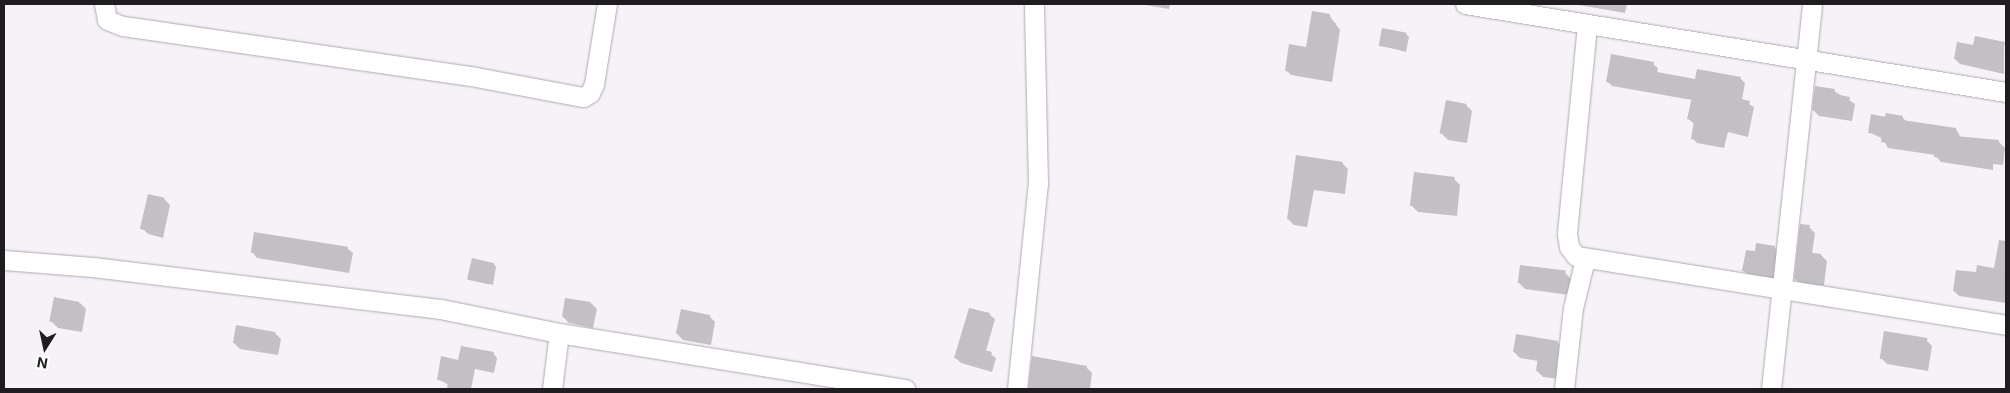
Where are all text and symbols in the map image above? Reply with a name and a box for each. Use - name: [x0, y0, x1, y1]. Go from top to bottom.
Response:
- north arrow: [20, 323, 70, 373]
- text: N: [36, 354, 49, 373]

